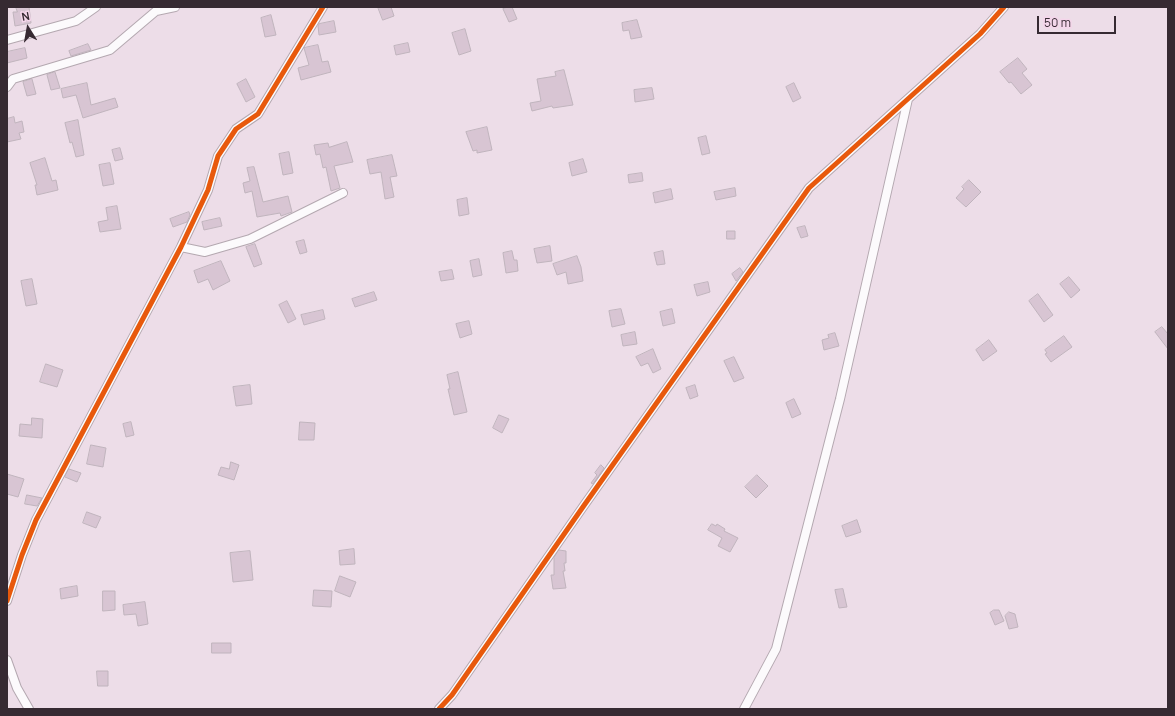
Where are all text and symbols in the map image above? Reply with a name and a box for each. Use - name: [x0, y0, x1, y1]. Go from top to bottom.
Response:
- north arrow: [8, 8, 48, 48]
- text: N: [20, 8, 31, 24]
- scale bar: [1039, 8, 1118, 34]
- text: 50 m: [1044, 14, 1071, 31]

